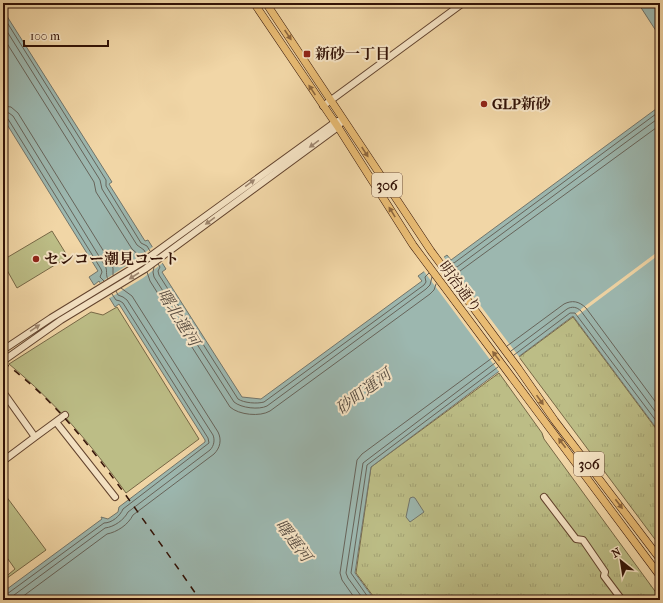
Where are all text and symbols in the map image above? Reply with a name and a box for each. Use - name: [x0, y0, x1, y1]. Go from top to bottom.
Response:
- scale bar: [24, 22, 108, 48]
- text: 100 m: [30, 29, 60, 43]
- one-way arrow: [284, 30, 292, 41]
- place label: 新砂一丁目: [315, 45, 390, 63]
- marker: 新砂一丁目: [302, 49, 312, 59]
- one-way arrow: [308, 85, 316, 96]
- place label: GLP新砂: [492, 95, 551, 113]
- marker: GLP新砂: [479, 99, 489, 109]
- one-way arrow: [309, 140, 320, 149]
- one-way arrow: [361, 147, 369, 157]
- road number: 306: [372, 173, 402, 197]
- one-way arrow: [244, 179, 255, 187]
- one-way arrow: [388, 207, 395, 218]
- one-way arrow: [204, 217, 215, 225]
- place label: センコー潮見コート: [44, 250, 179, 268]
- marker: センコー潮見コート: [31, 254, 41, 264]
- street label: 明治通り: [435, 258, 485, 316]
- one-way arrow: [128, 272, 139, 280]
- water label: 曙北運河: [154, 285, 205, 352]
- one-way arrow: [30, 325, 41, 332]
- one-way arrow: [492, 350, 500, 361]
- water label: 砂町運河: [332, 363, 397, 418]
- one-way arrow: [536, 395, 544, 405]
- one-way arrow: [557, 438, 566, 449]
- road number: 306: [574, 452, 604, 476]
- one-way arrow: [614, 498, 623, 509]
- water label: 曙運河: [272, 515, 317, 568]
- north arrow: [601, 541, 641, 581]
- text: N: [609, 545, 624, 560]

